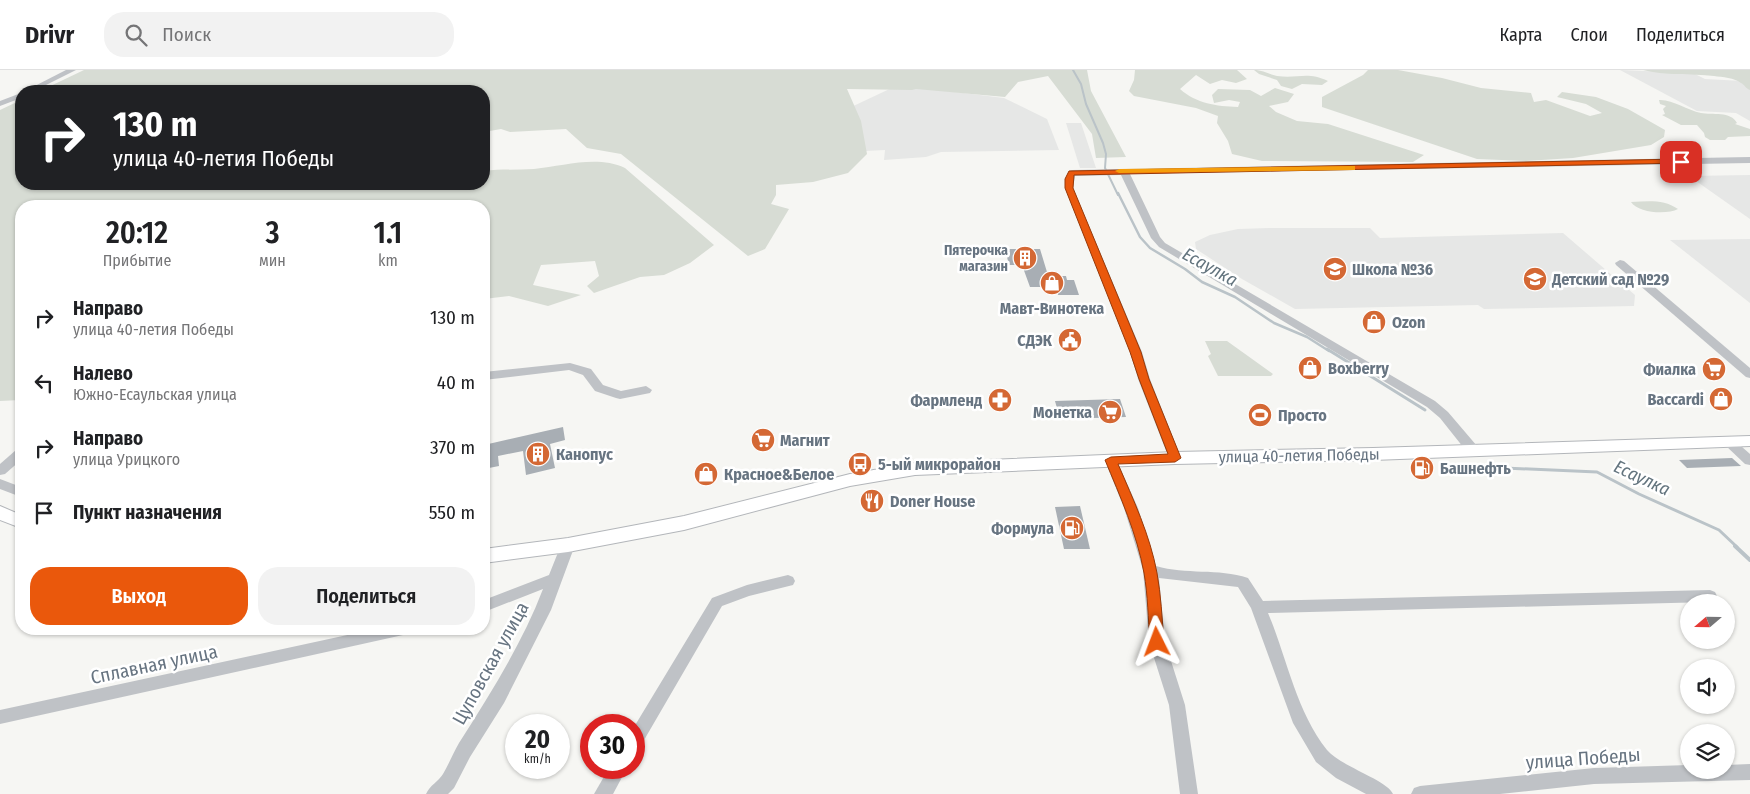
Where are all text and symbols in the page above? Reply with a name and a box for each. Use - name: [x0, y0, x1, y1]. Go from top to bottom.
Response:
- search box: [104, 12, 454, 57]
- text: Drivr: [25, 21, 74, 49]
- icon: search: [122, 21, 150, 49]
- text: Поиск: [162, 23, 211, 46]
- text: Карта: [1499, 24, 1542, 46]
- text: Слои: [1570, 24, 1608, 46]
- text: Поделиться: [1636, 24, 1725, 46]
- text: 130 m: [113, 103, 197, 145]
- icon: right: [30, 105, 95, 170]
- pin: [1660, 141, 1702, 183]
- text: улица 40-летия Победы: [113, 145, 334, 172]
- icon: arrive: [1667, 148, 1695, 176]
- text: 20:12: [106, 215, 168, 251]
- text: 3: [265, 215, 279, 251]
- text: 1.1: [374, 215, 402, 251]
- place label: Пятерочка магазин: [944, 242, 1008, 275]
- water label: Есаулка: [1179, 243, 1241, 291]
- building icon: Пятерочка магазин: [1012, 245, 1038, 271]
- text: Прибытие: [103, 251, 171, 270]
- text: мин: [259, 251, 286, 270]
- text: km: [378, 251, 398, 270]
- school or university icon: Школа №36: [1322, 256, 1348, 282]
- place label: Школа №36: [1352, 260, 1433, 279]
- school or university icon: Детский сад №29: [1522, 266, 1548, 292]
- shop icon: Мавт-Винотека: [1039, 270, 1065, 296]
- place label: Детский сад №29: [1551, 270, 1669, 289]
- text: Направо: [73, 297, 143, 320]
- place label: Мавт-Винотека: [1000, 299, 1104, 318]
- icon: right: [30, 304, 58, 332]
- text: 130 m: [430, 306, 475, 329]
- shop icon: Ozon: [1361, 309, 1387, 335]
- place label: Ozon: [1392, 313, 1425, 332]
- text: улица 40-летия Победы: [73, 320, 234, 339]
- public building icon: СДЭК: [1057, 327, 1083, 353]
- place label: СДЭК: [1017, 331, 1053, 350]
- shop icon: Boxberry: [1297, 355, 1323, 381]
- supermarket icon: Фиалка: [1701, 356, 1727, 382]
- place label: Boxberry: [1328, 359, 1389, 378]
- place label: Фиалка: [1643, 360, 1696, 379]
- text: Налево: [73, 362, 133, 385]
- icon: left: [30, 369, 58, 397]
- text: 40 m: [437, 371, 475, 394]
- text: Южно-Есаульская улица: [73, 385, 237, 404]
- shop icon: Baccardi: [1708, 386, 1734, 412]
- pharmacy icon: Фармленд: [987, 387, 1013, 413]
- place label: Baccardi: [1647, 390, 1704, 409]
- place label: Фармленд: [910, 391, 982, 410]
- supermarket icon: Монетка: [1097, 399, 1123, 425]
- sports icon: Просто: [1247, 402, 1273, 428]
- place label: Монетка: [1033, 403, 1092, 422]
- place label: Просто: [1278, 406, 1327, 425]
- text: Направо: [73, 427, 143, 450]
- supermarket icon: Магнит: [750, 427, 776, 453]
- place label: Магнит: [780, 431, 830, 450]
- icon: right: [30, 434, 58, 462]
- text: 370 m: [430, 436, 475, 459]
- building icon: Канопус: [525, 441, 551, 467]
- place label: Канопус: [556, 445, 613, 464]
- street label: улица 40-летия Победы: [1218, 445, 1380, 466]
- text: улица Урицкого: [73, 450, 180, 469]
- bus stop icon: 5-ый микрорайон: [847, 451, 873, 477]
- place label: 5-ый микрорайон: [878, 455, 1001, 474]
- fuel station icon: Башнефть: [1409, 455, 1435, 481]
- water label: Есаулка: [1610, 455, 1674, 501]
- place label: Башнефть: [1440, 459, 1511, 478]
- shop icon: Красное&Белое: [693, 461, 719, 487]
- place label: Красное&Белое: [724, 465, 834, 484]
- restaurant icon: Doner House: [859, 488, 885, 514]
- place label: Doner House: [890, 492, 975, 511]
- icon: arrive: [30, 499, 58, 527]
- text: Пункт назначения: [73, 501, 222, 524]
- text: 550 m: [429, 501, 475, 524]
- fuel station icon: Формула: [1059, 515, 1085, 541]
- place label: Формула: [991, 519, 1054, 538]
- button: Выход: [30, 567, 248, 625]
- button: Поделиться: [258, 567, 475, 625]
- north arrow: [1680, 594, 1735, 649]
- map controls: [1680, 594, 1735, 779]
- street label: Цуповская улица: [447, 598, 534, 729]
- position arrow: [1130, 615, 1182, 667]
- street label: Сплавная улица: [89, 640, 220, 689]
- button: sound: [1680, 659, 1735, 714]
- speed limit sign: 30: [580, 714, 645, 779]
- button: layers: [1680, 724, 1735, 779]
- text: 20: [525, 725, 550, 755]
- street label: улица Победы: [1525, 743, 1641, 774]
- text: km/h: [524, 752, 551, 766]

